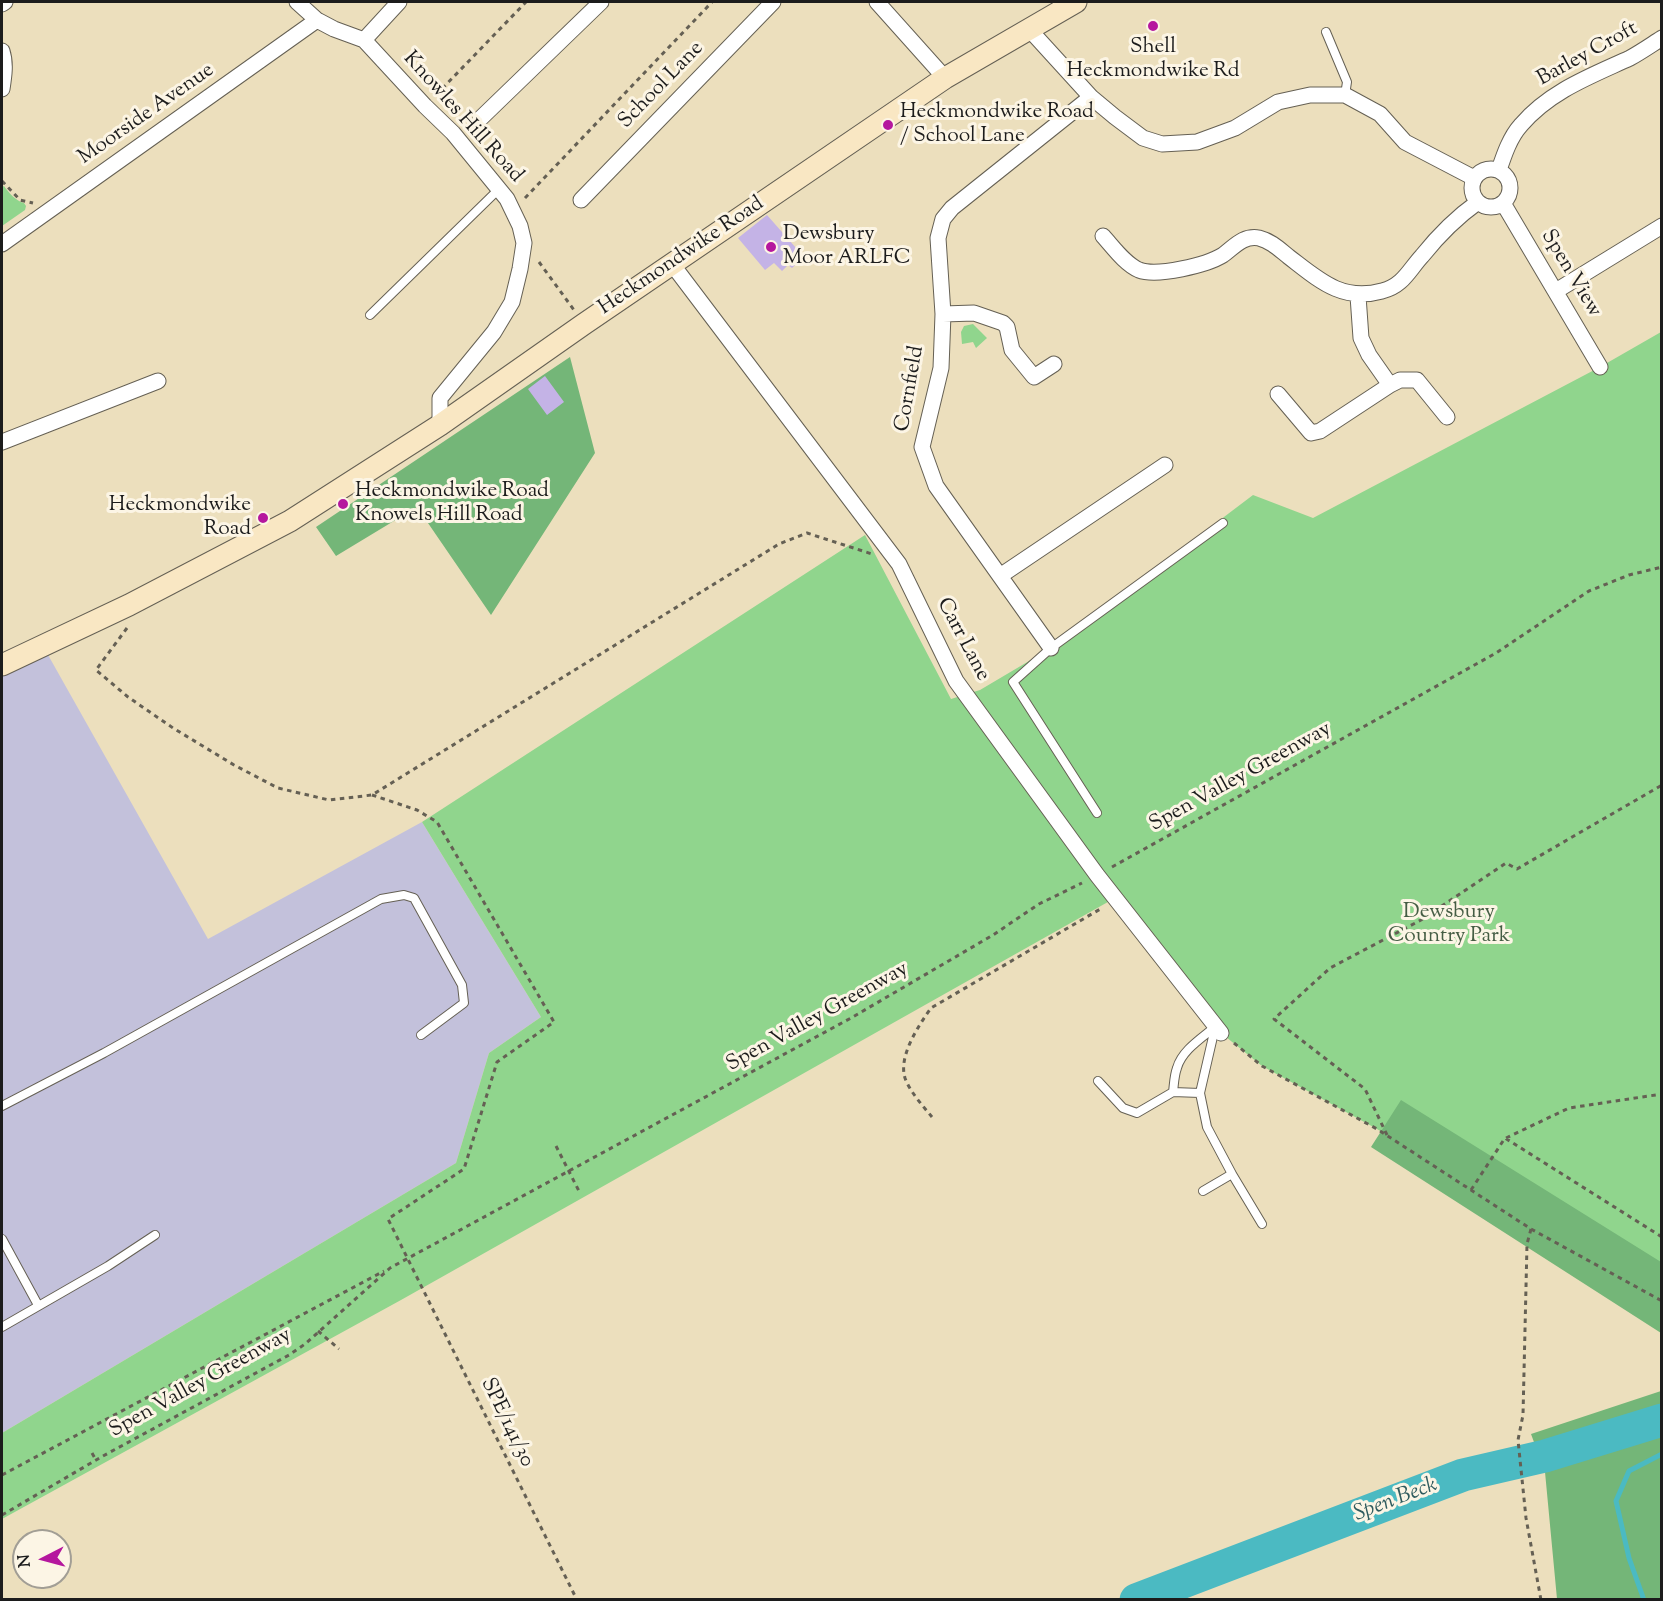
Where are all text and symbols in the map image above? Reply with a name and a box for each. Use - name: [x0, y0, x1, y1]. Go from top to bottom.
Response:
- street label: Barley Croft: [1533, 17, 1643, 93]
- marker: Shell Heckmondwike Rd: [1146, 19, 1160, 33]
- place label: Shell Heckmondwike Rd: [1066, 35, 1240, 85]
- street label: School Lane: [614, 37, 710, 135]
- street label: Knowles Hill Road: [396, 47, 528, 189]
- street label: Moorside Avenue: [74, 59, 220, 171]
- place label: Heckmondwike Road / School Lane: [900, 100, 1094, 150]
- marker: Heckmondwike Road / School Lane: [881, 118, 895, 132]
- street label: Heckmondwike Road: [595, 192, 769, 322]
- place label: Dewsbury Moor ARLFC: [783, 222, 911, 272]
- street label: Spen View: [1534, 226, 1606, 322]
- marker: Dewsbury Moor ARLFC: [764, 240, 778, 254]
- street label: Cornfield: [891, 344, 931, 434]
- place label: Heckmondwike Road Knowels Hill Road: [355, 479, 549, 529]
- place label: Heckmondwike Road: [109, 493, 251, 543]
- marker: Heckmondwike Road Knowels Hill Road: [336, 497, 350, 511]
- marker: Heckmondwike Road: [256, 511, 270, 525]
- street label: Carr Lane: [930, 594, 994, 686]
- street label: Spen Valley Greenway: [1146, 718, 1336, 838]
- park label: Dewsbury Country Park: [1388, 900, 1510, 950]
- street label: Spen Valley Greenway: [723, 958, 913, 1078]
- street label: Spen Valley Greenway: [106, 1324, 296, 1444]
- street label: SPE/141/30: [474, 1374, 538, 1472]
- water label: Spen Beck: [1351, 1473, 1441, 1529]
- north arrow: [12, 1529, 72, 1589]
- text: N: [13, 1553, 38, 1568]

